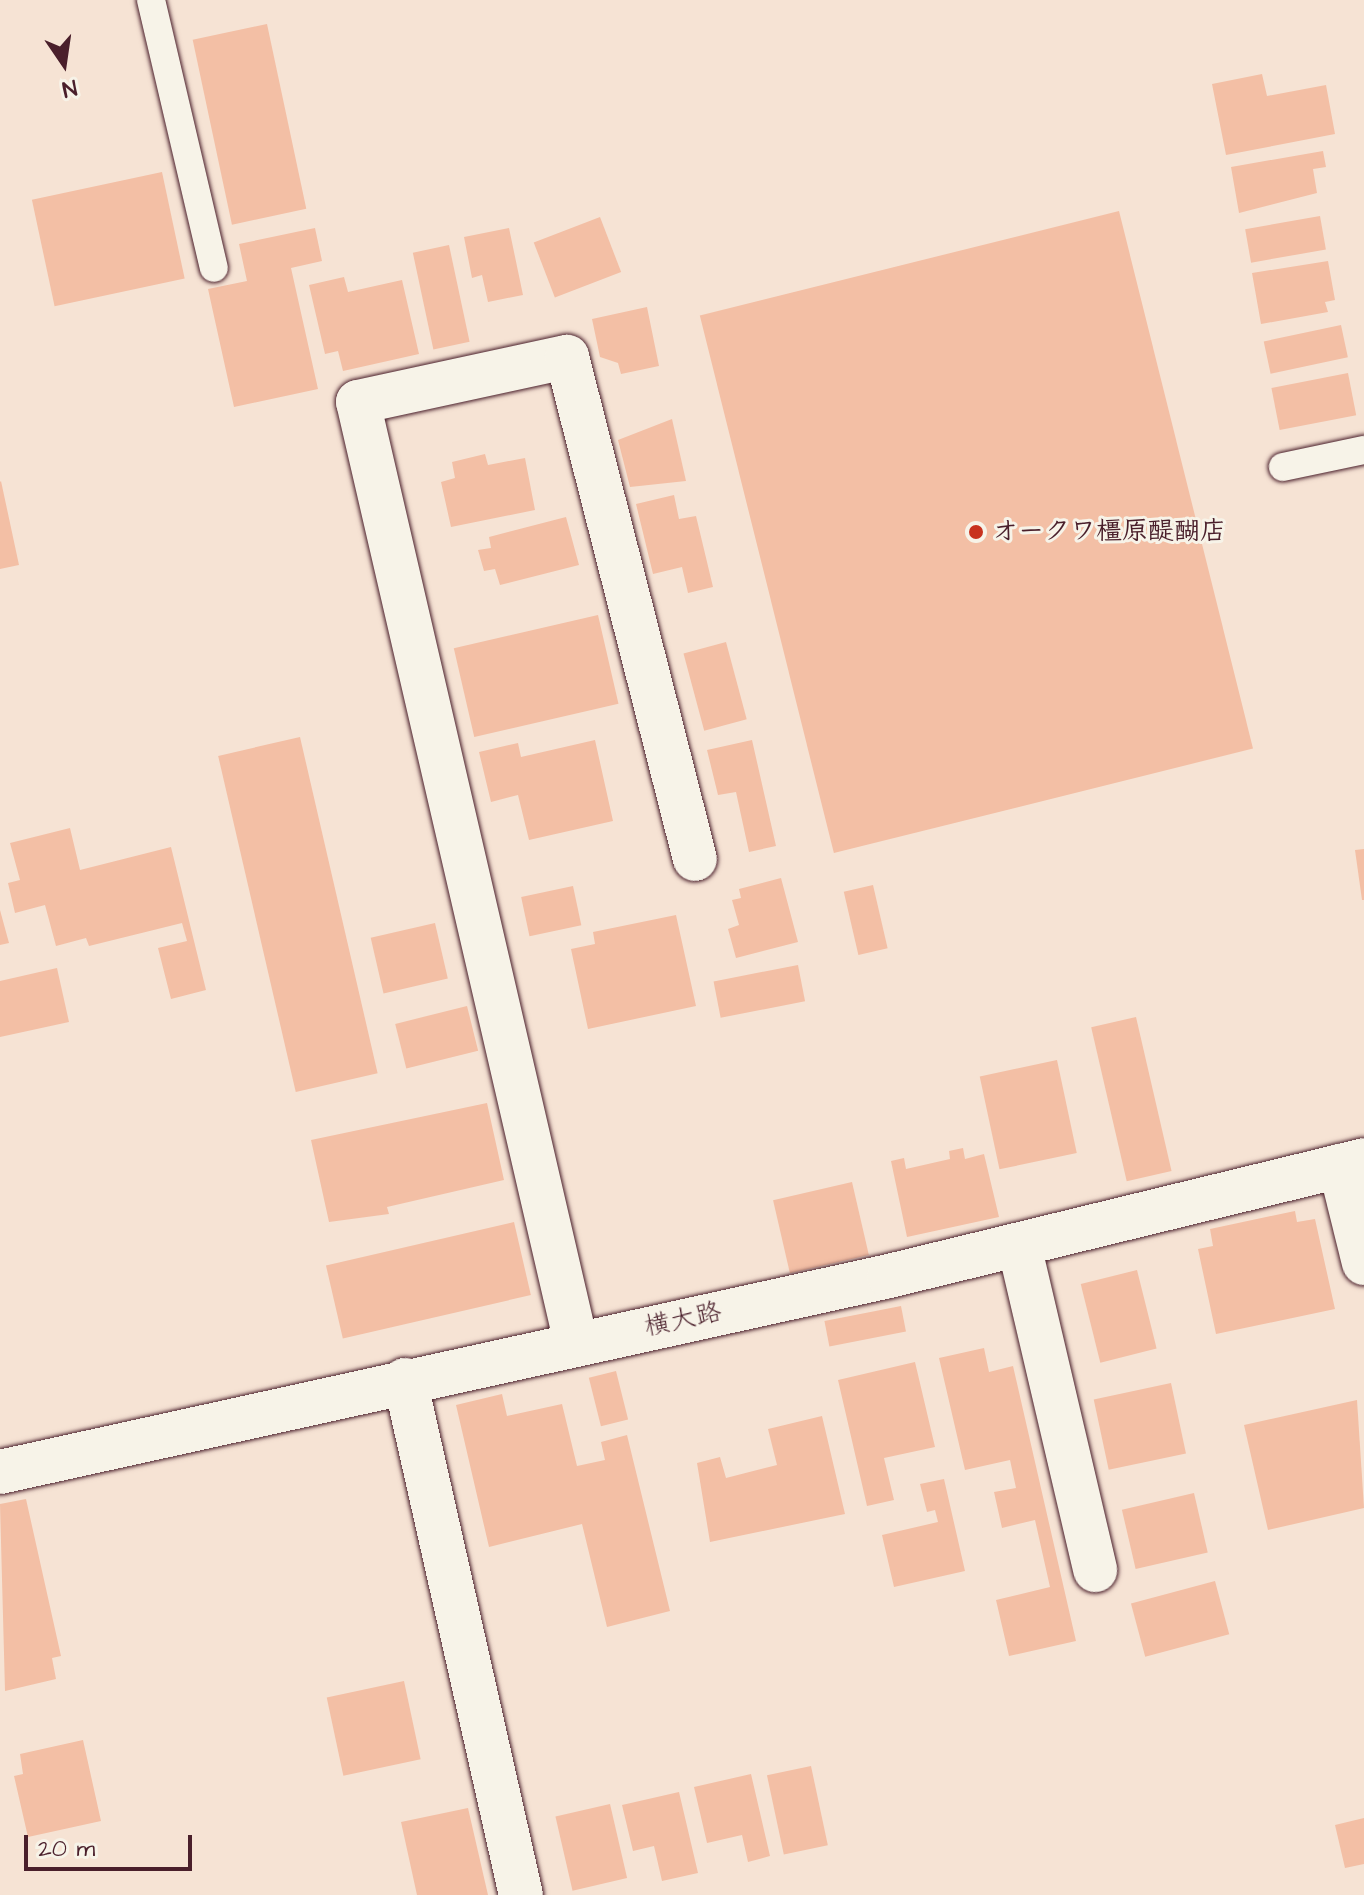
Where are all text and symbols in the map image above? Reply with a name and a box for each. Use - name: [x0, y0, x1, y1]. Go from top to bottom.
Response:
- north arrow: [24, 24, 104, 104]
- text: N: [59, 71, 80, 105]
- place label: オークワ橿原醍醐店: [992, 516, 1226, 548]
- marker: オークワ橿原醍醐店: [967, 523, 985, 541]
- street label: 横大路: [642, 1297, 724, 1343]
- scale bar: [28, 1819, 196, 1869]
- text: 20 m: [38, 1832, 95, 1866]

